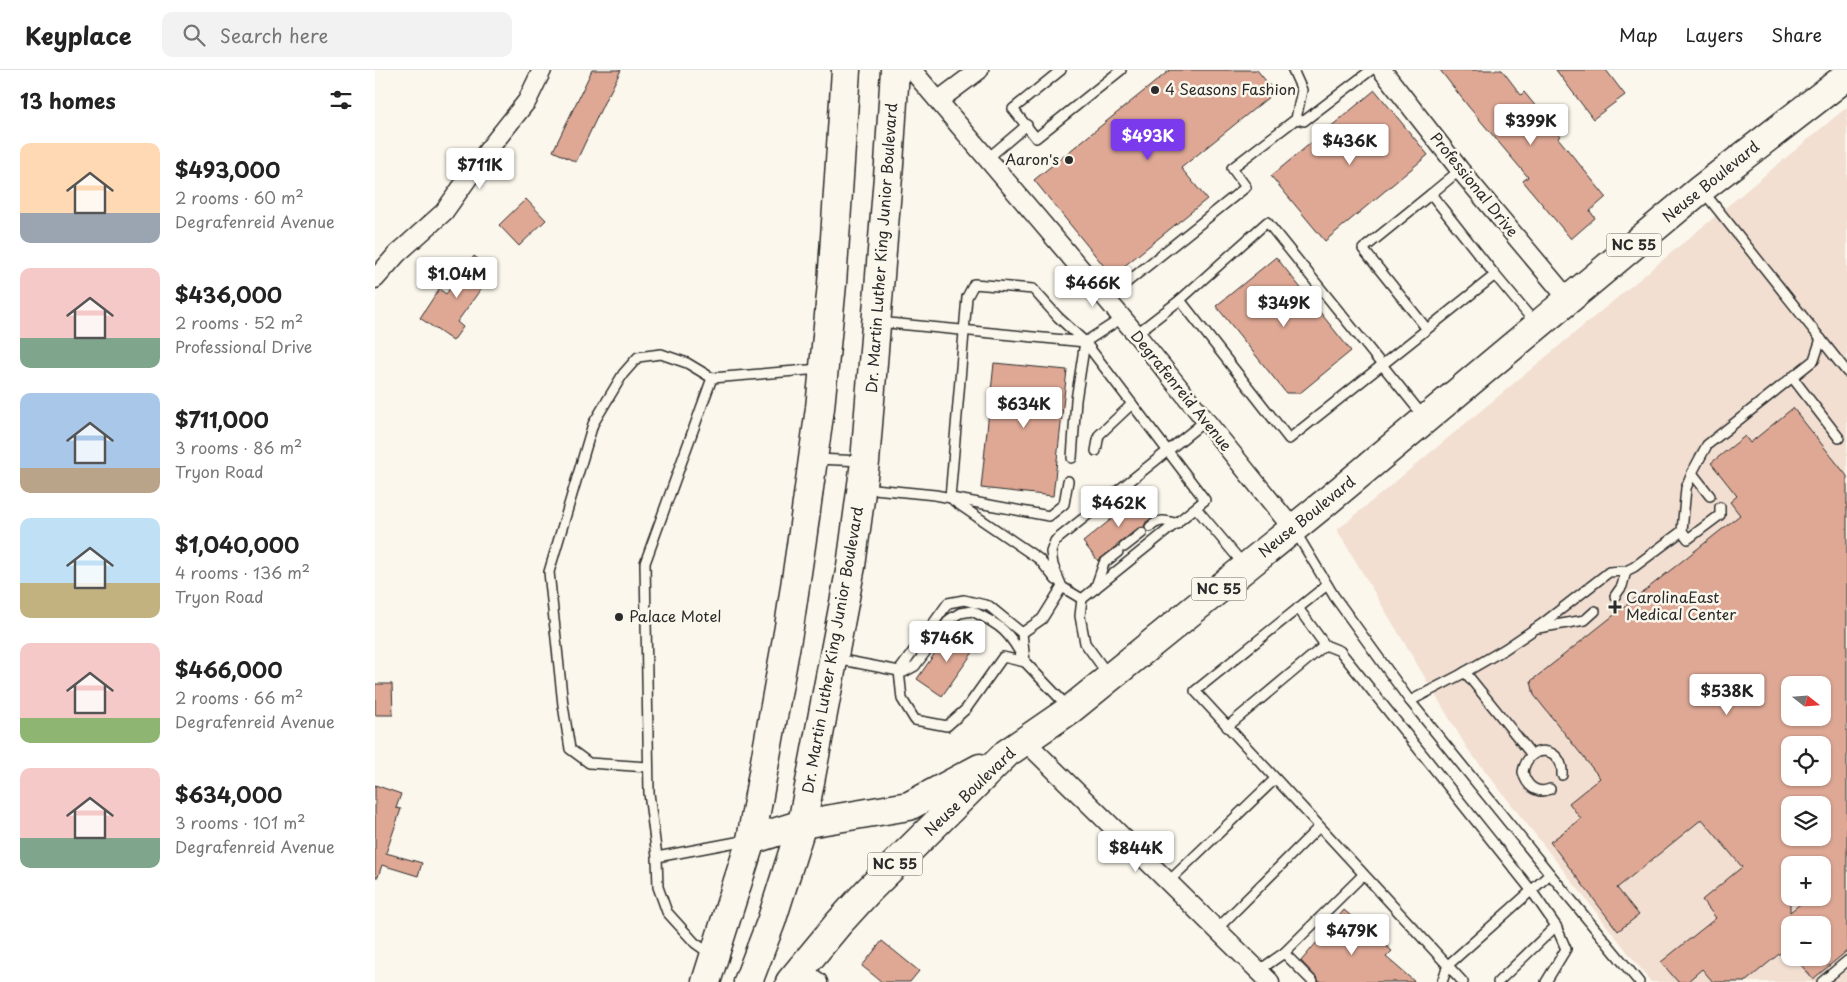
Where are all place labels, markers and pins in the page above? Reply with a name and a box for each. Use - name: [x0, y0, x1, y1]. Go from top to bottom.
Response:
- place label: 4 Seasons Fashion: [1165, 77, 1296, 100]
- marker: 4 Seasons Fashion: [1149, 84, 1161, 96]
- pin: $399K: [1496, 104, 1566, 146]
- pin: $493K: [1113, 118, 1183, 161]
- pin: $436K: [1315, 124, 1385, 166]
- place label: Aaron's: [1005, 147, 1059, 170]
- pin: $711K: [445, 148, 515, 190]
- marker: Aaron's: [1063, 154, 1075, 166]
- pin: $1.04M: [416, 256, 498, 299]
- pin: $466K: [1058, 266, 1128, 308]
- pin: $349K: [1249, 286, 1319, 328]
- pin: $634K: [989, 386, 1059, 429]
- pin: $462K: [1084, 486, 1154, 528]
- place label: CarolinaEast Medical Center: [1626, 585, 1736, 625]
- marker: CarolinaEast Medical Center: [1608, 600, 1622, 614]
- place label: Palace Motel: [629, 604, 721, 627]
- marker: Palace Motel: [613, 611, 625, 623]
- pin: $746K: [912, 620, 982, 663]
- pin: $538K: [1692, 674, 1762, 716]
- pin: $844K: [1101, 830, 1171, 873]
- pin: $479K: [1317, 914, 1387, 956]

